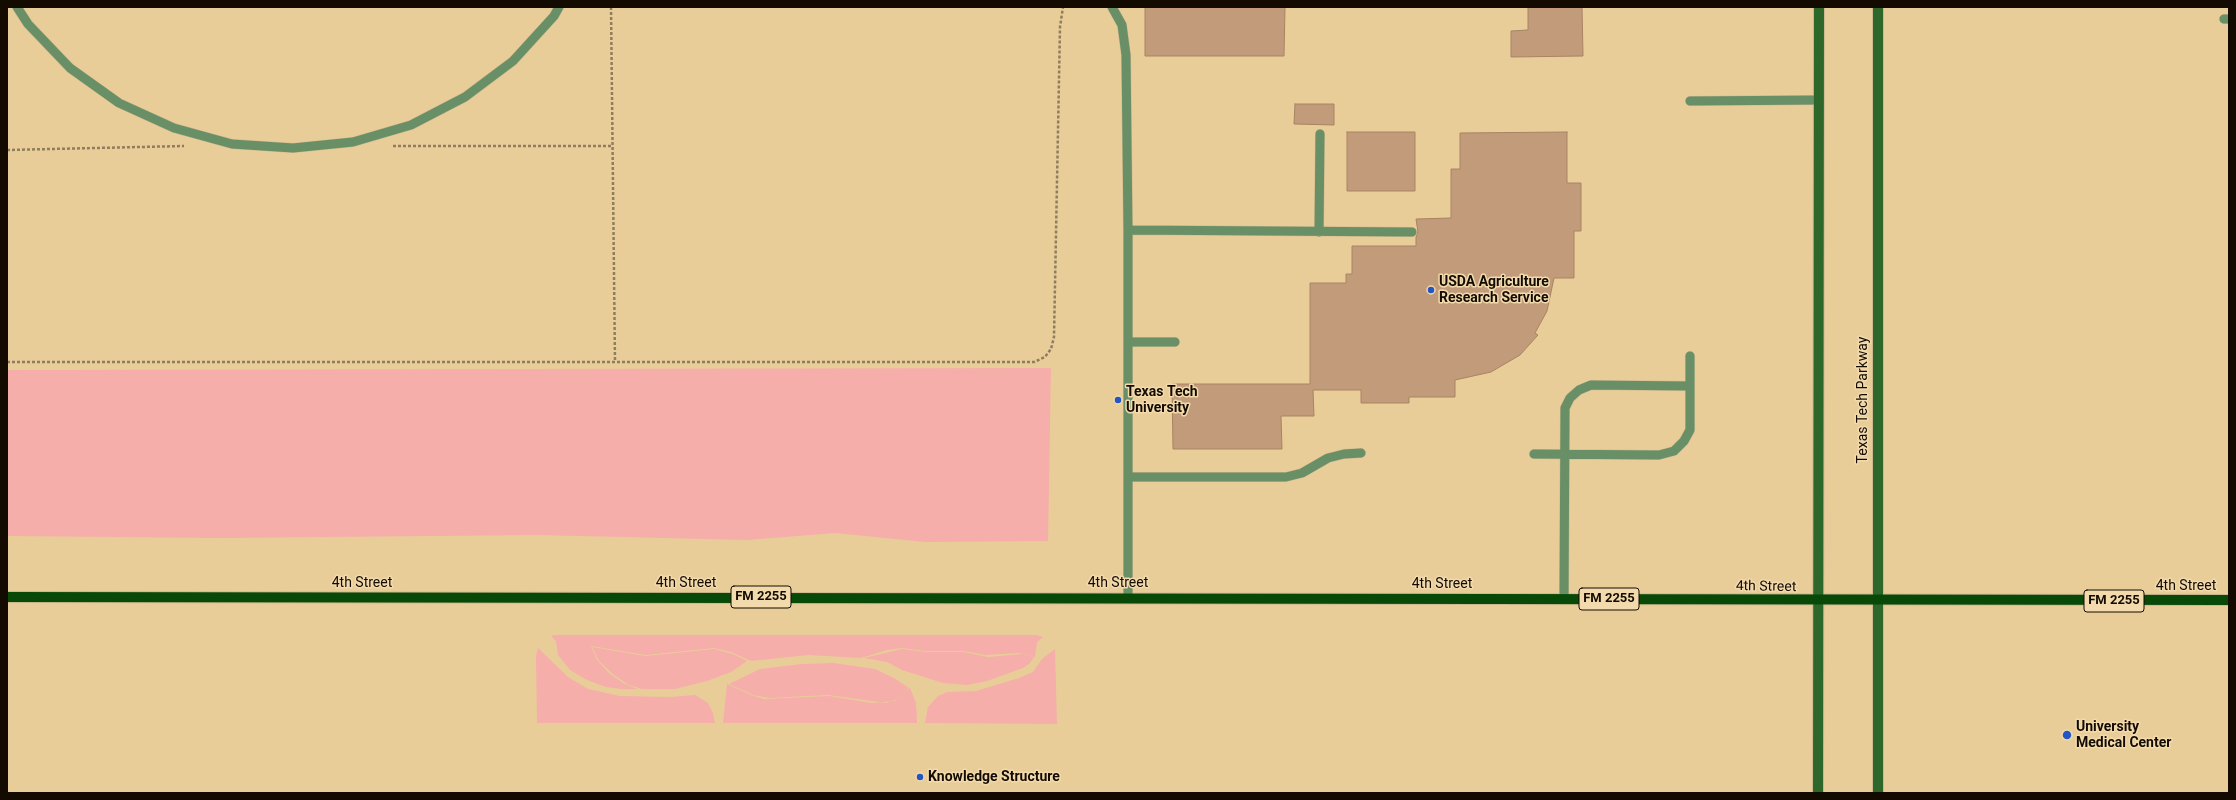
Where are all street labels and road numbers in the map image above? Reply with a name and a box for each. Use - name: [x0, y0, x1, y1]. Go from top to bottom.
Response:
- street label: Texas Tech Parkway: [1855, 337, 1871, 463]
- street label: 4th Street: [332, 575, 392, 591]
- street label: 4th Street: [656, 575, 716, 591]
- street label: 4th Street: [1088, 575, 1148, 591]
- street label: 4th Street: [1412, 576, 1472, 592]
- street label: 4th Street: [1736, 578, 1796, 596]
- street label: 4th Street: [2156, 578, 2216, 594]
- road number: FM 2255: [731, 586, 791, 608]
- road number: FM 2255: [1579, 588, 1639, 610]
- road number: FM 2255: [2084, 590, 2144, 612]

